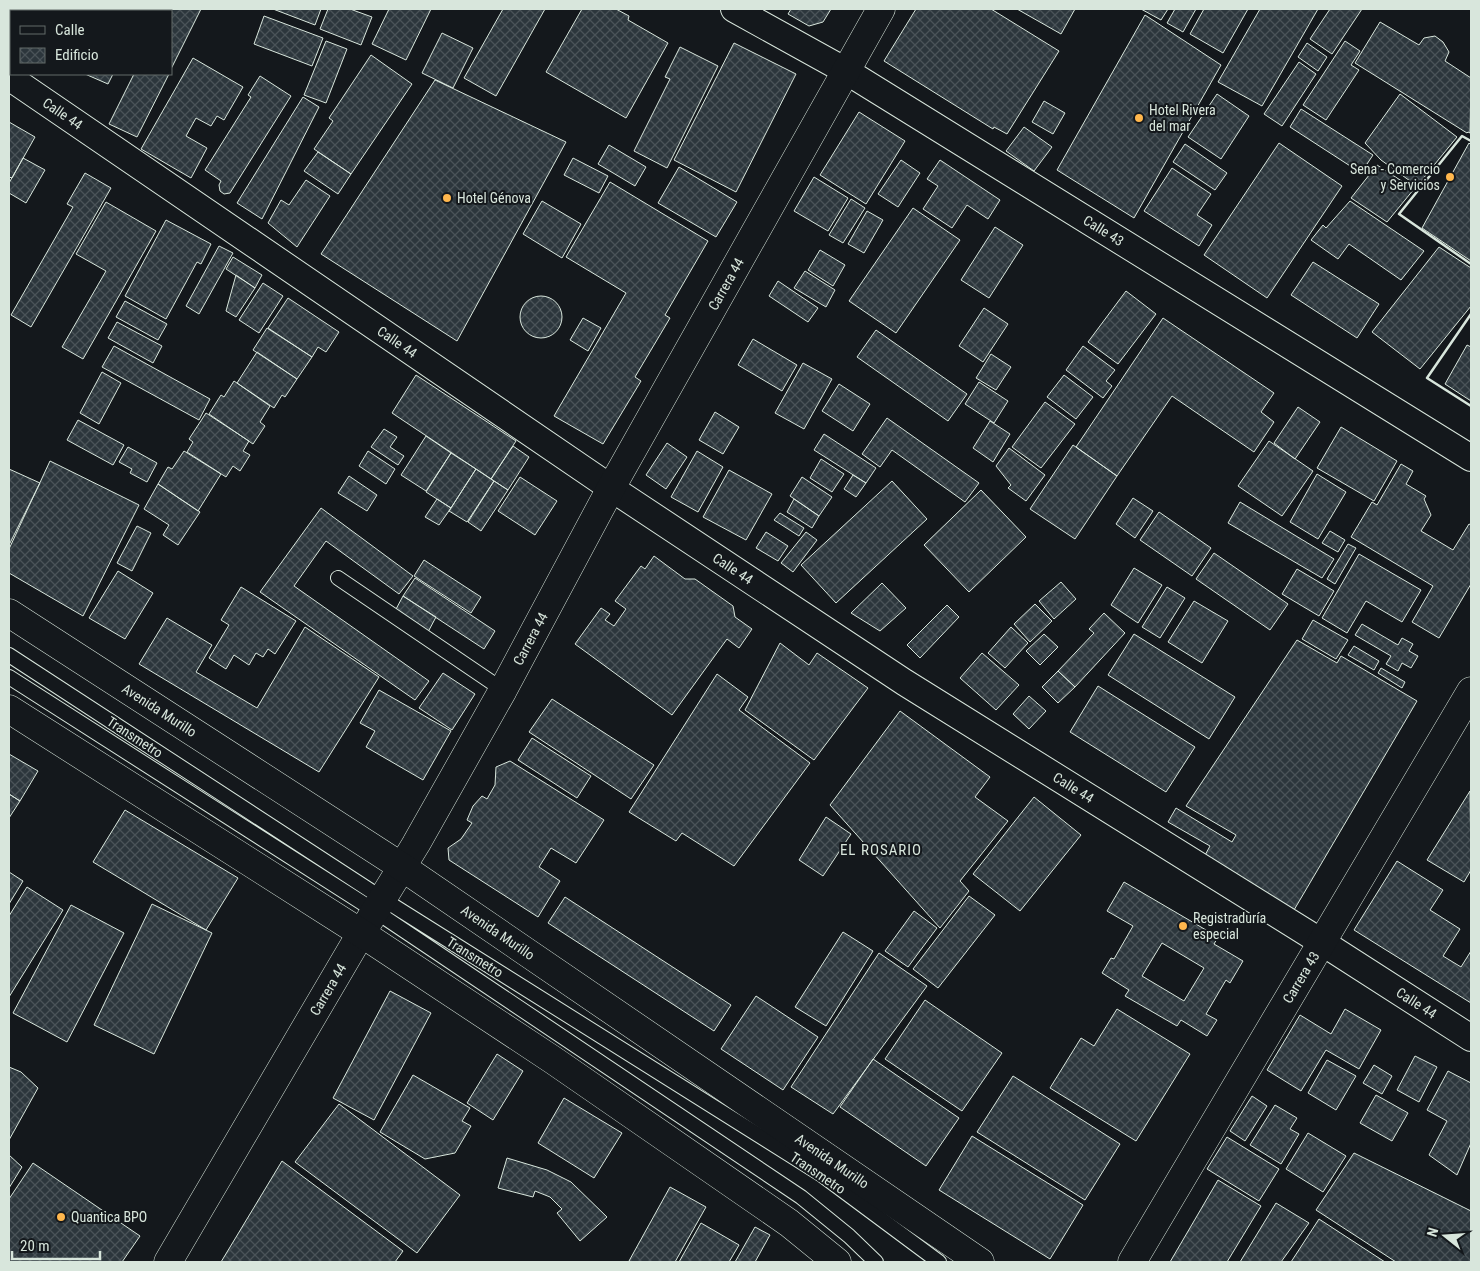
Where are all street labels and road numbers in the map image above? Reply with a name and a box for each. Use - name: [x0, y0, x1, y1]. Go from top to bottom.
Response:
- street label: Calle 44: [40, 94, 86, 133]
- street label: Calle 43: [1080, 212, 1127, 249]
- street label: Carrera 44: [705, 255, 747, 313]
- street label: Calle 44: [374, 323, 420, 361]
- street label: Calle 44: [710, 550, 756, 588]
- street label: Carrera 44: [510, 610, 551, 668]
- street label: Avenida Murillo: [119, 680, 200, 740]
- street label: Transmetro: [104, 713, 166, 761]
- street label: Calle 44: [1050, 769, 1097, 806]
- street label: Avenida Murillo: [458, 902, 538, 963]
- street label: Transmetro: [444, 934, 506, 980]
- street label: Carrera 43: [1279, 949, 1323, 1006]
- street label: Carrera 44: [307, 961, 350, 1018]
- street label: Calle 44: [1393, 984, 1440, 1022]
- street label: Avenida Murillo: [792, 1130, 872, 1192]
- street label: Transmetro: [787, 1149, 849, 1197]

